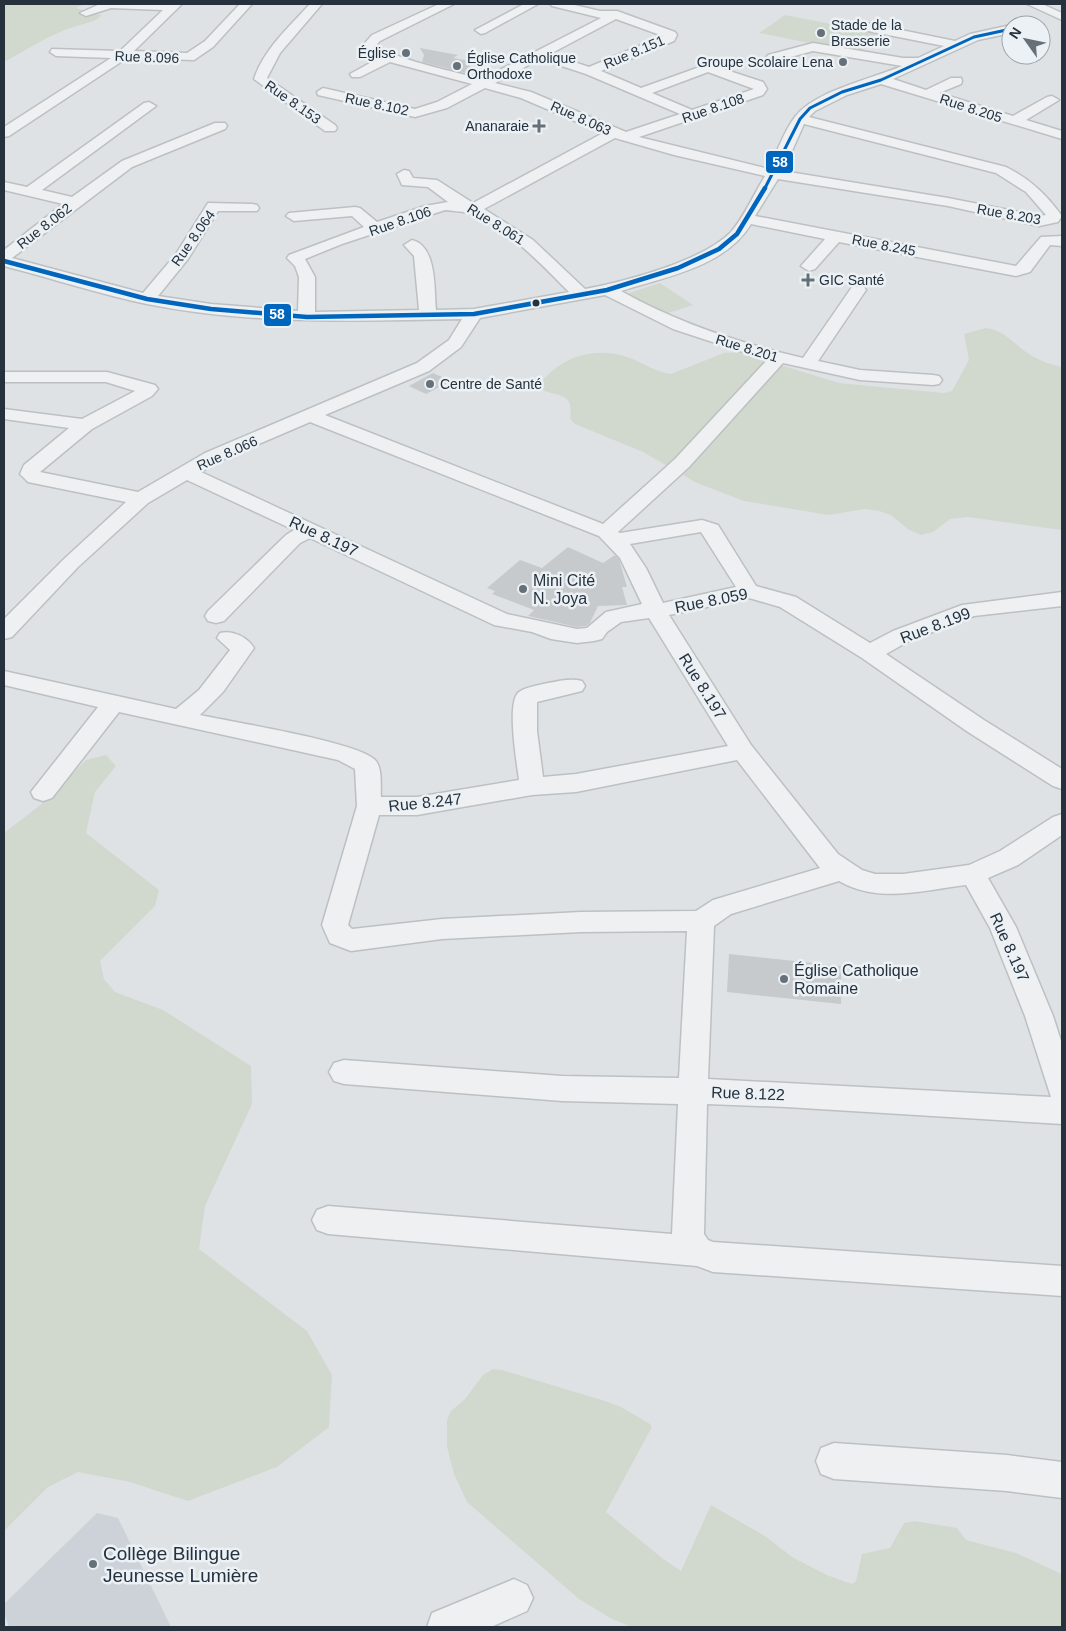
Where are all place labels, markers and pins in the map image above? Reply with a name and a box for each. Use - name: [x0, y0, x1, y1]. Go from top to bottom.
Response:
- place label: Stade de la Brasserie: [831, 17, 902, 49]
- marker: Stade de la Brasserie: [815, 27, 827, 39]
- place label: Église: [358, 45, 396, 61]
- marker: Église: [400, 47, 412, 59]
- place label: Église Catholique Orthodoxe: [467, 50, 576, 82]
- place label: Groupe Scolaire Lena: [697, 54, 833, 70]
- marker: Groupe Scolaire Lena: [837, 56, 849, 68]
- marker: Église Catholique Orthodoxe: [451, 60, 463, 72]
- place label: Ananaraie: [465, 118, 529, 134]
- marker: Ananaraie: [533, 120, 545, 132]
- place label: GIC Santé: [819, 272, 885, 288]
- marker: GIC Santé: [801, 273, 815, 287]
- unlabelled marker: [531, 298, 541, 308]
- place label: Centre de Santé: [440, 376, 542, 392]
- marker: Centre de Santé: [424, 378, 436, 390]
- place label: Mini Cité N. Joya: [533, 572, 595, 607]
- marker: Mini Cité N. Joya: [517, 583, 529, 595]
- place label: Église Catholique Romaine: [794, 961, 919, 997]
- marker: Église Catholique Romaine: [778, 973, 790, 985]
- place label: Collège Bilingue Jeunesse Lumière: [103, 1543, 258, 1586]
- marker: Collège Bilingue Jeunesse Lumière: [87, 1558, 99, 1570]

